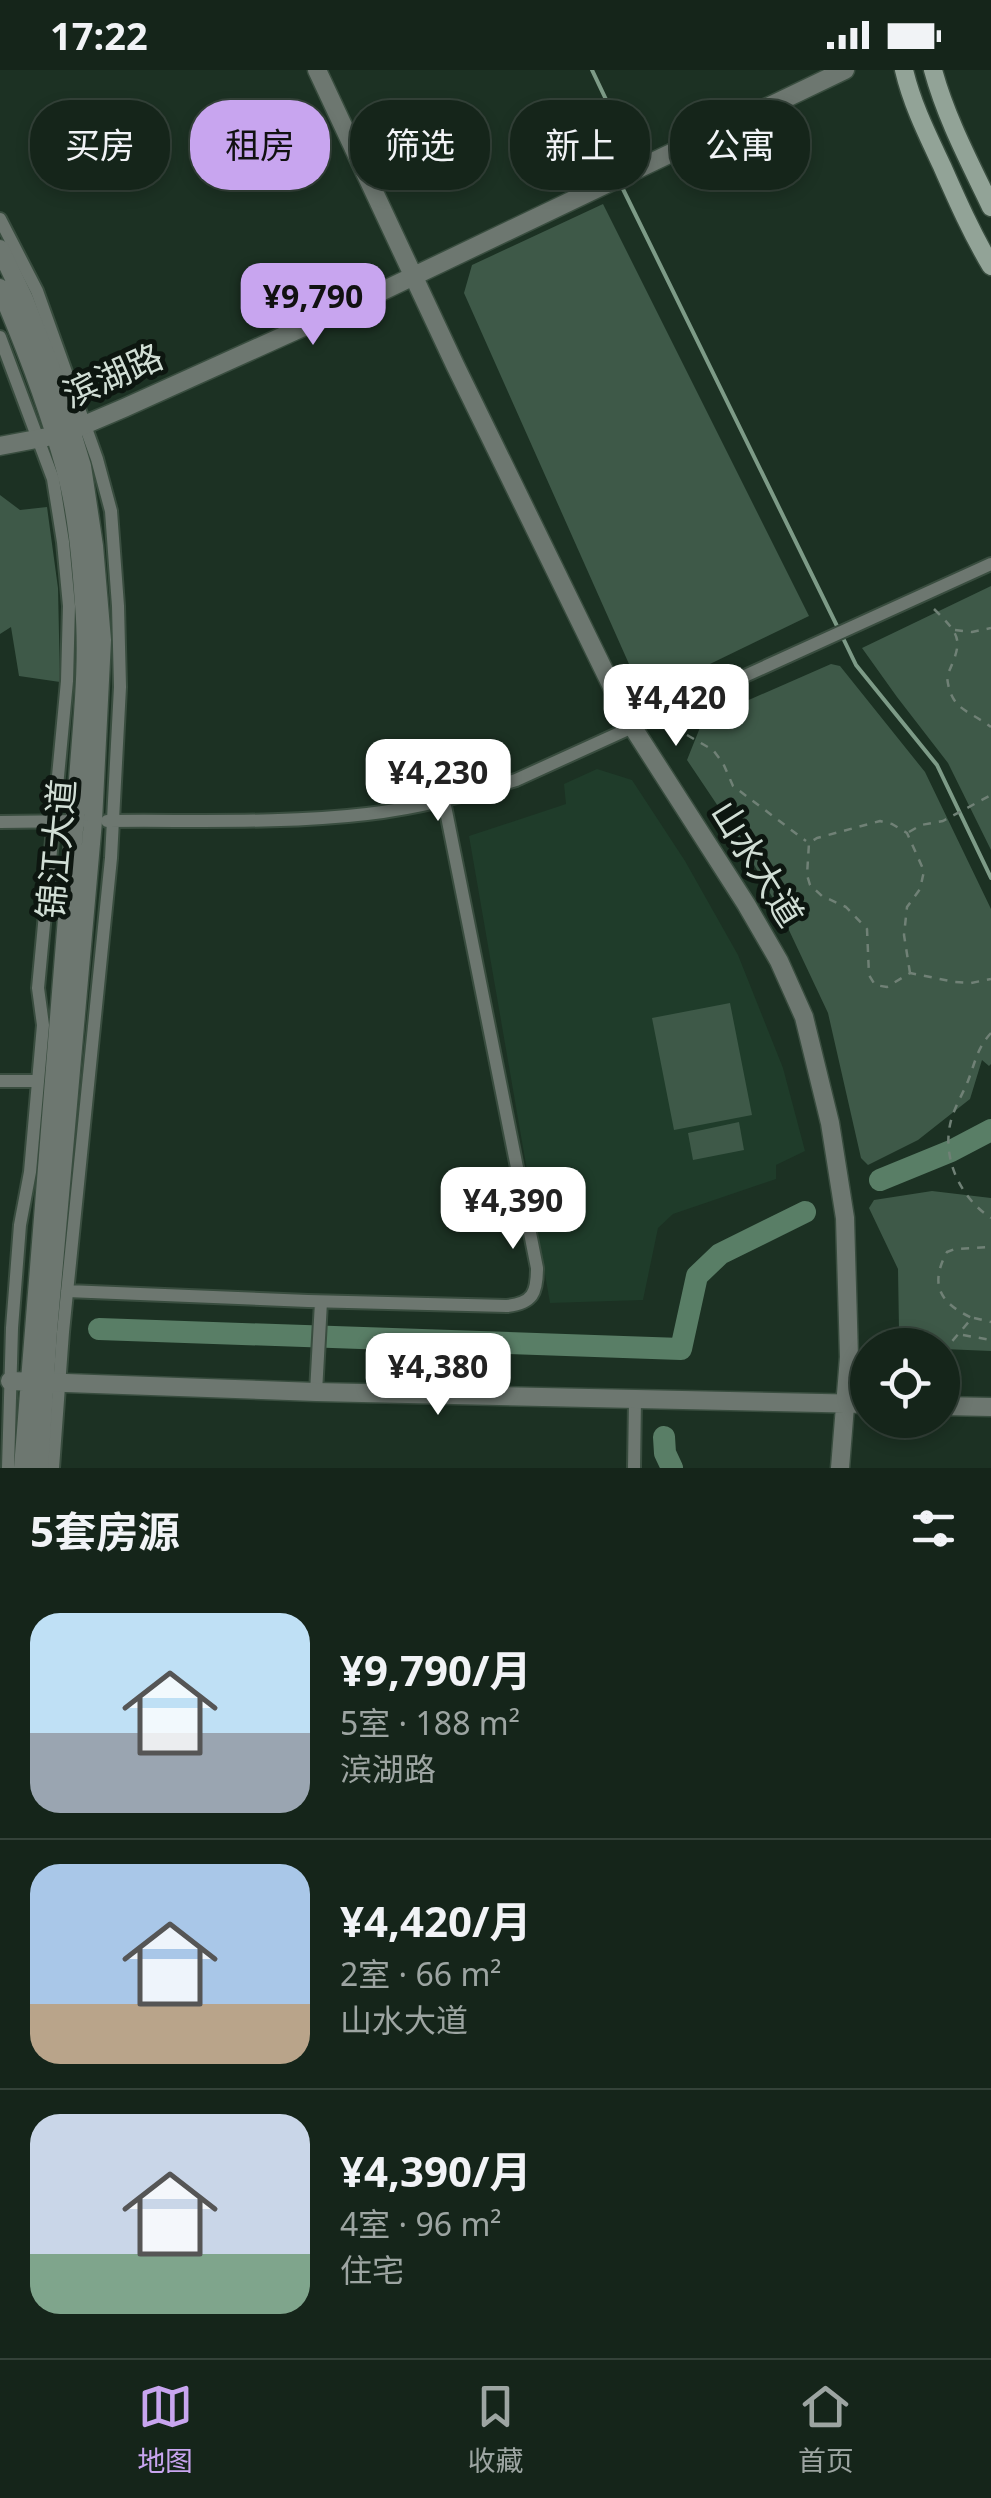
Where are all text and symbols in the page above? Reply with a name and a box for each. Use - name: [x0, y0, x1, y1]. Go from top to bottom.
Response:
- text: 17:22: [50, 9, 148, 61]
- chip: 买房: [30, 100, 170, 190]
- chip: 租房: [190, 100, 330, 190]
- chip: 筛选: [350, 100, 490, 190]
- chip: 新上: [510, 100, 650, 190]
- chip: 公寓: [670, 100, 810, 190]
- pin: ¥9,790: [232, 263, 394, 348]
- text: ¥9,790: [263, 274, 363, 317]
- street label: 滨湖路: [55, 332, 170, 417]
- pin: ¥4,420: [595, 664, 757, 749]
- text: ¥4,420: [626, 675, 726, 718]
- pin: ¥4,230: [357, 739, 519, 824]
- text: ¥4,230: [388, 750, 488, 793]
- street label: 锦江大道: [26, 777, 85, 921]
- street label: 山水大道: [701, 791, 815, 935]
- pin: ¥4,390: [432, 1167, 594, 1252]
- text: ¥4,390: [463, 1178, 563, 1221]
- map controls: [850, 1328, 960, 1438]
- button: locate: [850, 1328, 960, 1438]
- pin: ¥4,380: [357, 1333, 519, 1418]
- text: ¥4,380: [388, 1344, 488, 1387]
- icon: filters: [906, 1501, 961, 1556]
- text: 5套房源: [30, 1502, 180, 1559]
- text: ¥9,790/月: [340, 1641, 532, 1698]
- icon: home: [110, 1653, 230, 1773]
- text: 5室 · 188 m²: [340, 1701, 520, 1744]
- text: 滨湖路: [340, 1747, 436, 1790]
- text: ¥4,420/月: [340, 1892, 532, 1949]
- icon: home: [110, 1904, 230, 2024]
- text: 2室 · 66 m²: [340, 1952, 502, 1995]
- text: 山水大道: [340, 1998, 468, 2041]
- text: ¥4,390/月: [340, 2142, 532, 2199]
- icon: home: [110, 2154, 230, 2274]
- text: 4室 · 96 m²: [340, 2202, 502, 2245]
- text: 住宅: [340, 2248, 404, 2291]
- tab: 地图: [137, 2379, 193, 2479]
- tab: 收藏: [467, 2379, 524, 2479]
- tab: 首页: [798, 2379, 854, 2479]

